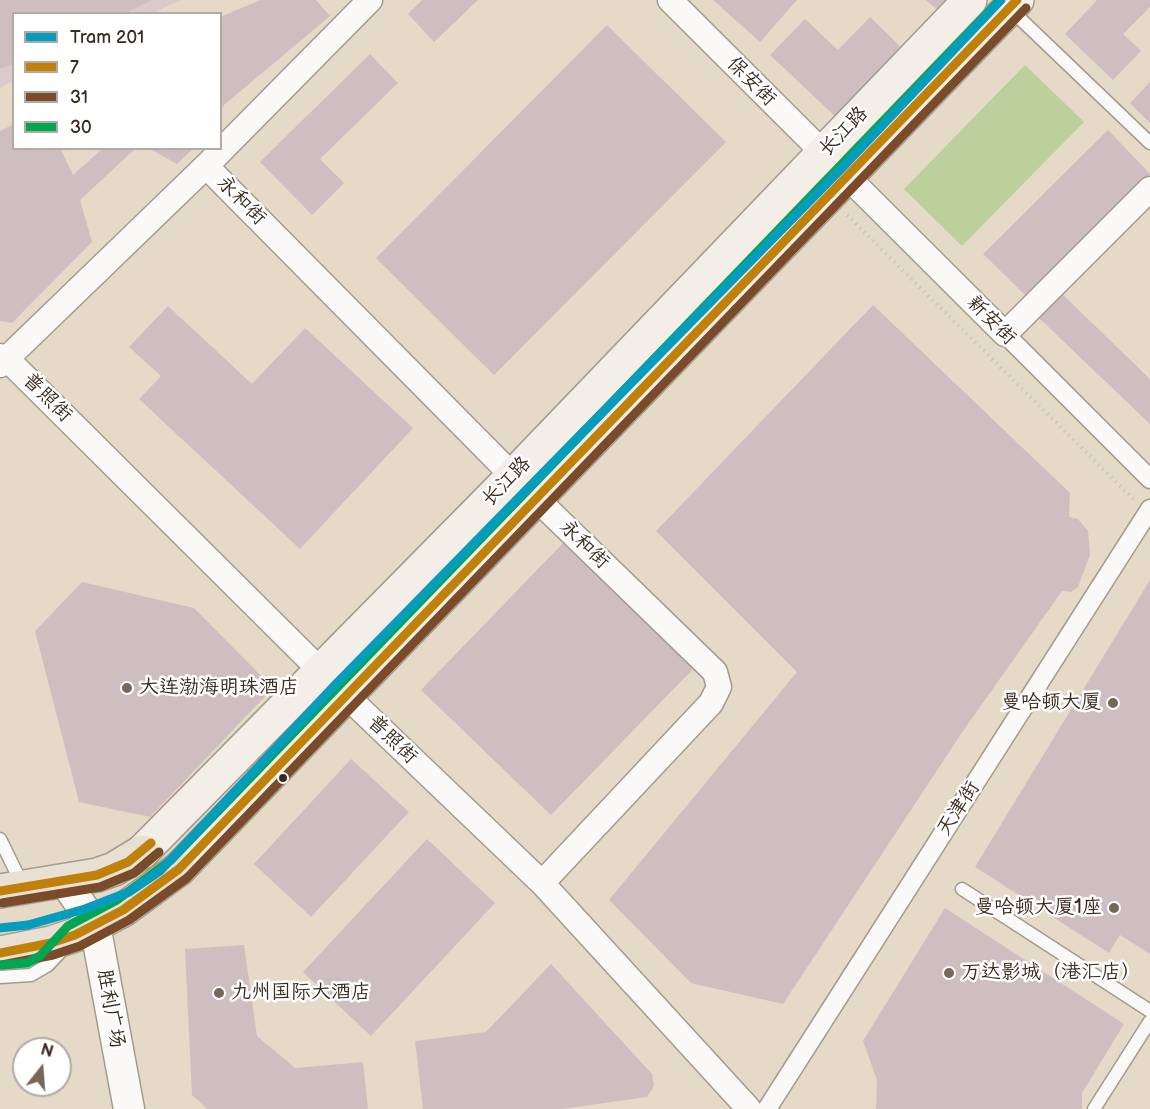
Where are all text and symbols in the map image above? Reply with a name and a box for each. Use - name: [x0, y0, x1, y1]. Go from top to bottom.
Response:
- legend: [12, 12, 222, 150]
- text: Tram 201: [70, 27, 144, 48]
- street label: 保安街: [721, 52, 781, 112]
- text: 7: [70, 57, 79, 78]
- text: 31: [70, 87, 88, 108]
- street label: 长江路: [815, 102, 873, 162]
- text: 30: [70, 117, 92, 138]
- street label: 永和街: [211, 171, 271, 231]
- street label: 新安街: [961, 291, 1021, 351]
- street label: 普照街: [17, 368, 77, 428]
- street label: 长江路: [478, 452, 536, 512]
- street label: 永和街: [554, 516, 614, 574]
- place label: 大连渤海明珠酒店: [139, 676, 299, 700]
- marker: 大连渤海明珠酒店: [120, 681, 134, 695]
- place label: 曼哈顿大厦: [1001, 691, 1101, 715]
- marker: 曼哈顿大厦: [1106, 696, 1120, 710]
- street label: 普照街: [362, 711, 422, 769]
- unlabelled marker: [277, 772, 289, 784]
- street label: 天津街: [933, 777, 985, 841]
- place label: 曼哈顿大厦1座: [974, 896, 1102, 920]
- marker: 曼哈顿大厦1座: [1107, 901, 1121, 915]
- place label: 万达影城（港汇店）: [961, 961, 1141, 985]
- marker: 万达影城（港汇店）: [942, 966, 956, 980]
- street label: 胜利广场: [91, 968, 129, 1050]
- place label: 九州国际大酒店: [231, 981, 371, 1005]
- marker: 九州国际大酒店: [212, 986, 226, 1000]
- north arrow: [12, 1037, 72, 1097]
- text: N: [38, 1040, 55, 1062]

